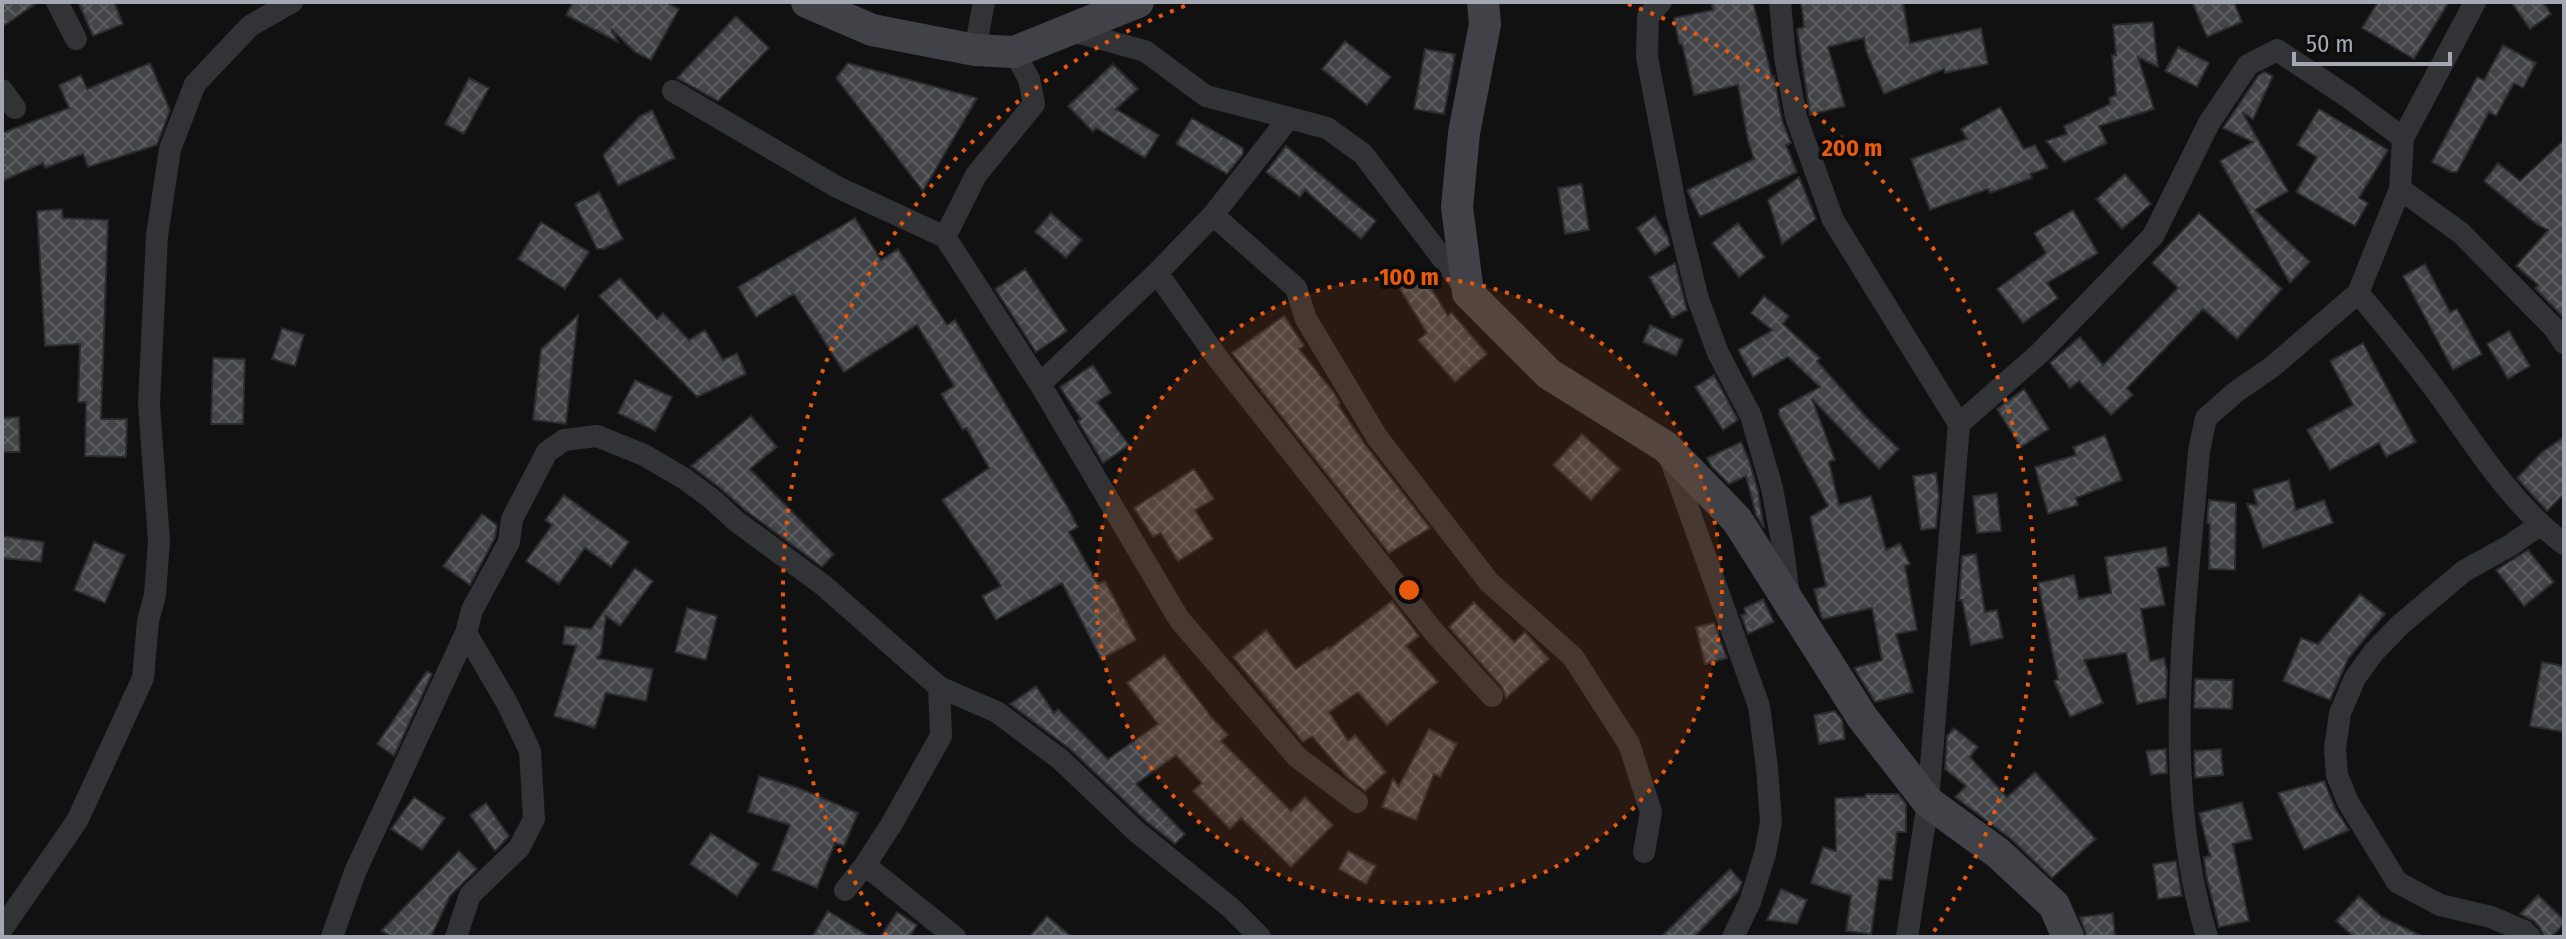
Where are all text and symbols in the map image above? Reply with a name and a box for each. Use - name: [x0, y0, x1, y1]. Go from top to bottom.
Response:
- scale bar: [2294, 16, 2450, 66]
- text: 50 m: [2306, 30, 2354, 58]
- text: 200 m: [1821, 134, 1882, 162]
- text: 100 m: [1379, 263, 1439, 291]
- centre of rings: [1395, 576, 1423, 604]

